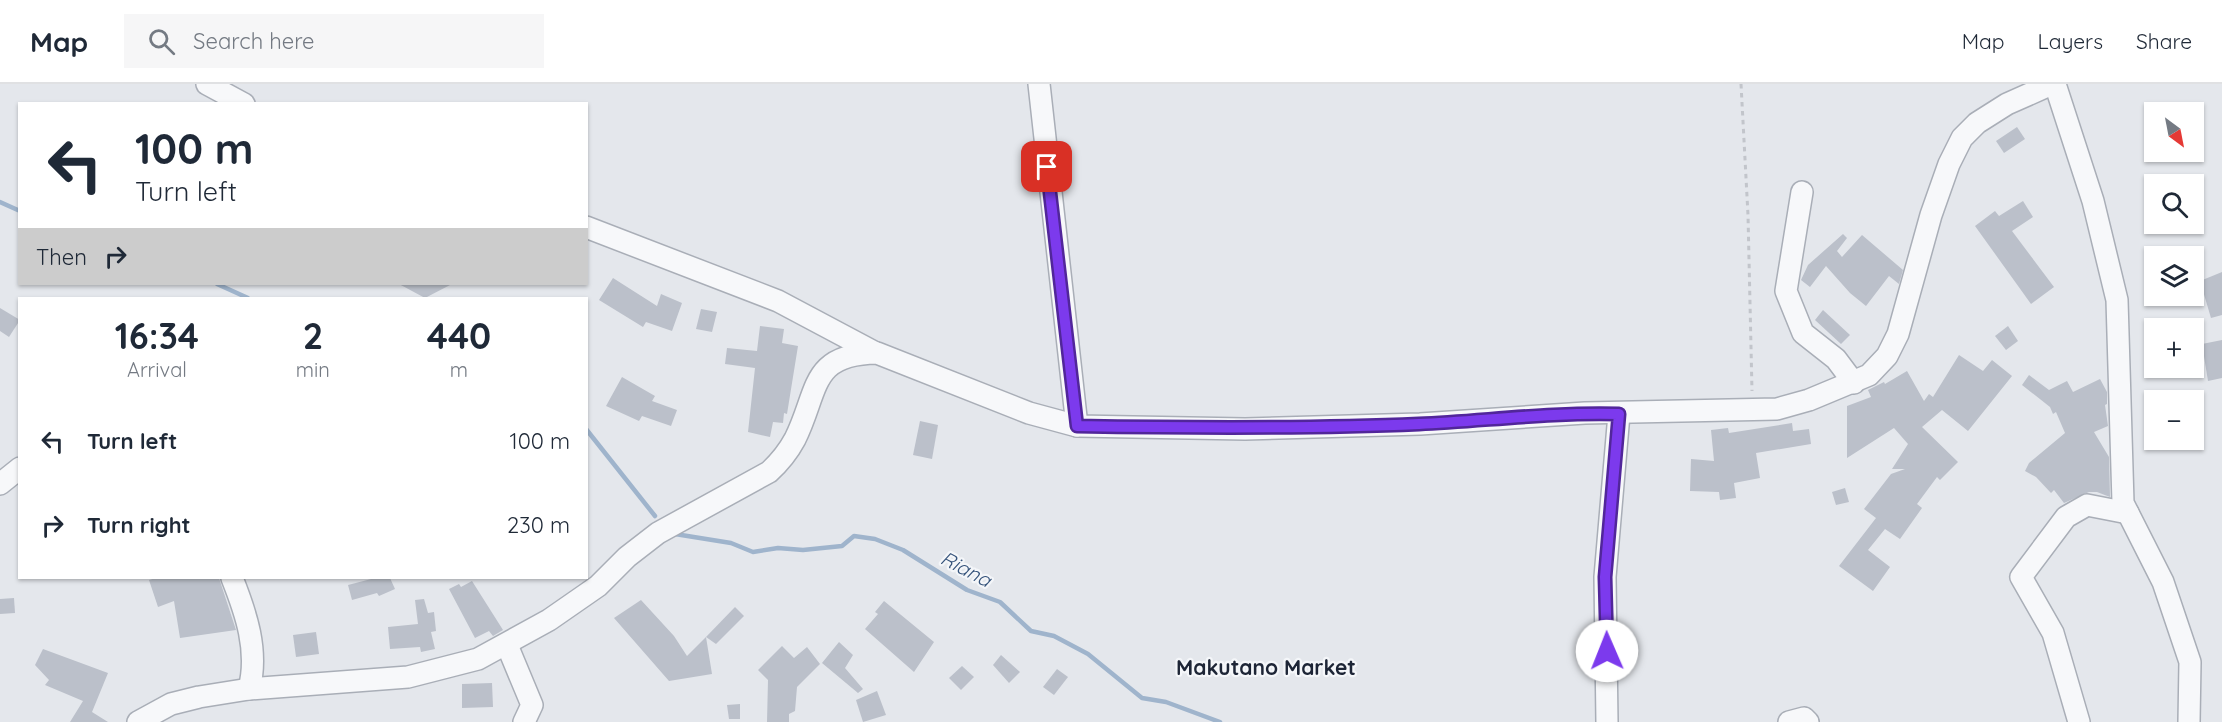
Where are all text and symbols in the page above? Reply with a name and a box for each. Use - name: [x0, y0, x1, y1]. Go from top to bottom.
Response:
- search box: [124, 14, 544, 68]
- text: Map: [30, 24, 88, 59]
- icon: search: [145, 25, 178, 58]
- text: Search here: [193, 27, 315, 55]
- text: Map: [1962, 28, 2005, 54]
- text: Layers: [2038, 28, 2103, 54]
- text: Share: [2136, 28, 2192, 54]
- north arrow: [2144, 102, 2204, 162]
- map controls: [2144, 102, 2204, 450]
- text: 100 m: [135, 122, 253, 175]
- icon: left: [36, 126, 114, 204]
- pin: [1021, 141, 1072, 192]
- icon: arrive: [1030, 150, 1063, 183]
- text: Turn left: [135, 174, 237, 208]
- button: search: [2144, 174, 2204, 234]
- icon: right: [99, 240, 132, 273]
- text: Then: [36, 243, 87, 271]
- button: layers: [2144, 246, 2204, 306]
- text: 16:34: [115, 313, 199, 358]
- text: 2: [303, 313, 323, 358]
- text: 440: [427, 313, 491, 358]
- button: +: [2144, 318, 2204, 378]
- text: Arrival: [127, 357, 187, 382]
- text: min: [296, 357, 330, 382]
- text: m: [450, 357, 468, 382]
- button: −: [2144, 390, 2204, 450]
- icon: left: [36, 425, 69, 458]
- text: Turn left: [87, 427, 177, 455]
- text: 100 m: [510, 427, 570, 455]
- icon: right: [36, 509, 69, 542]
- text: Turn right: [87, 511, 191, 539]
- text: 230 m: [507, 511, 570, 539]
- water label: Riana: [937, 545, 997, 593]
- position arrow: [1575, 619, 1639, 683]
- district label: Makutano Market: [1176, 654, 1356, 680]

